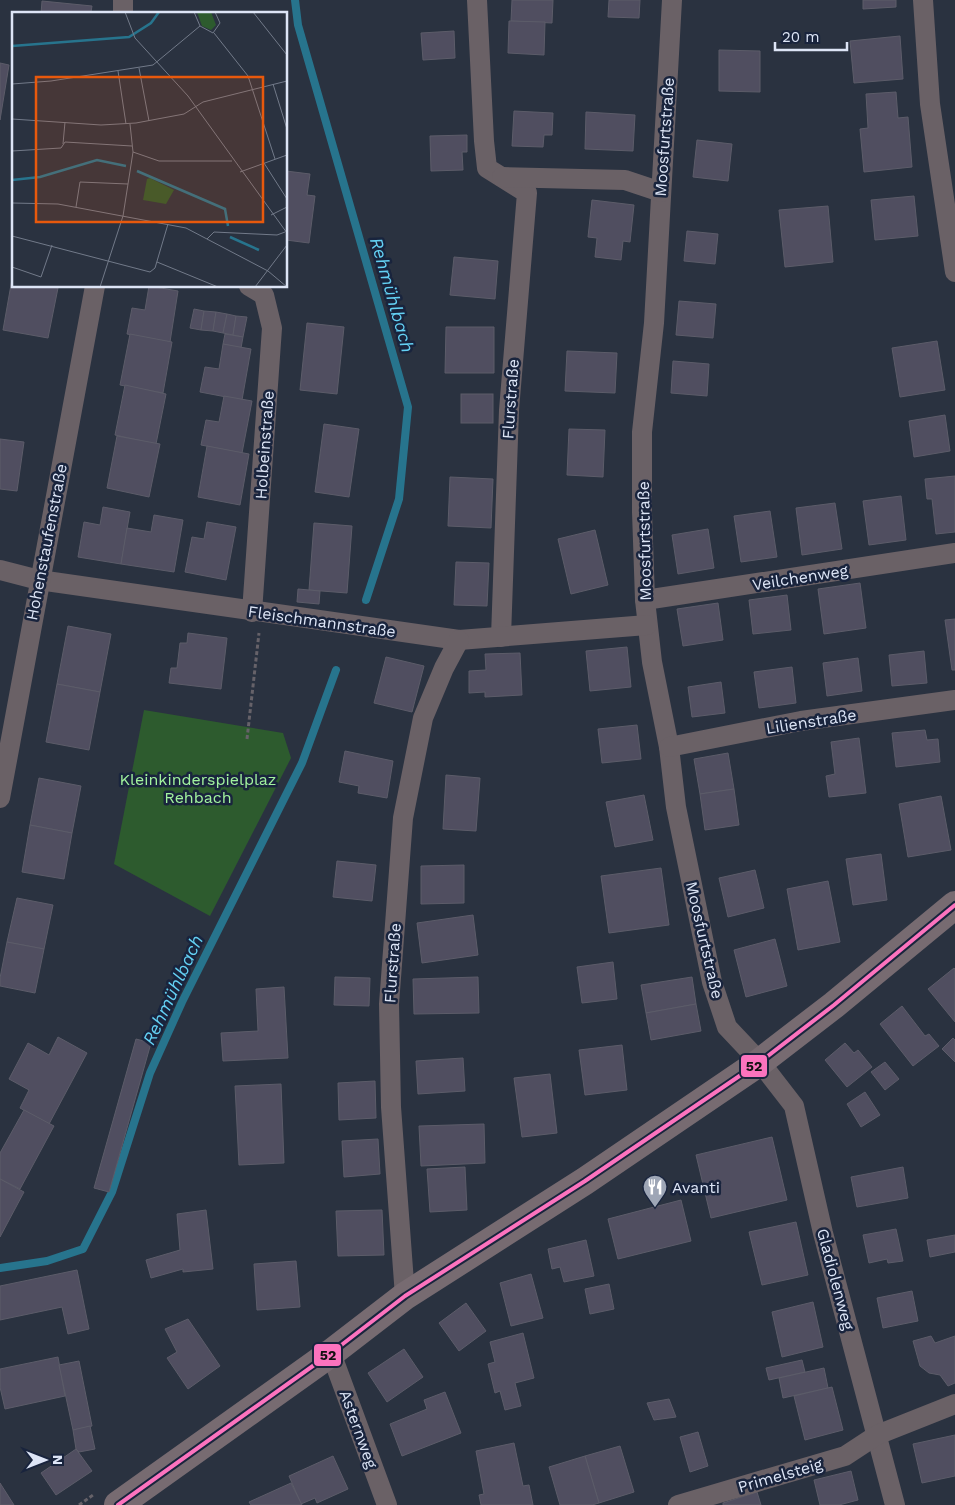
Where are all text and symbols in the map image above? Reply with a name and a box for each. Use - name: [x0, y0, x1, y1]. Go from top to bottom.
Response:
- inset map: [12, 12, 288, 288]
- scale bar: [775, 20, 848, 52]
- text: 20 m: [782, 28, 820, 46]
- street label: Moosfurtstraße: [651, 77, 678, 197]
- water label: Rehmühlbach: [366, 235, 419, 355]
- street label: Flurstraße: [498, 358, 523, 440]
- street label: Holbeinstraße: [251, 390, 278, 500]
- street label: Hohenstaufenstraße: [22, 462, 71, 622]
- street label: Moosfurtstraße: [634, 481, 655, 601]
- street label: Veilchenweg: [751, 560, 850, 594]
- street label: Fleischmannstraße: [247, 602, 397, 641]
- street label: Lilienstraße: [764, 705, 858, 738]
- park label: Kleinkinderspielplaz Rehbach: [120, 770, 276, 807]
- street label: Moosfurtstraße: [682, 880, 727, 1001]
- street label: Flurstraße: [380, 922, 405, 1004]
- water label: Rehmühlbach: [138, 932, 207, 1048]
- line badge: 52: [740, 1054, 768, 1078]
- text: 52: [746, 1058, 762, 1074]
- restaurant icon: Avanti: [642, 1174, 668, 1208]
- place label: Avanti: [672, 1178, 720, 1197]
- street label: Gladiolenweg: [813, 1226, 858, 1332]
- line badge: 52: [313, 1343, 342, 1367]
- text: 52: [320, 1347, 336, 1363]
- street label: Asternweg: [336, 1387, 382, 1471]
- north arrow: [20, 1435, 70, 1485]
- street label: Primelsteig: [736, 1454, 825, 1497]
- text: N: [50, 1455, 66, 1465]

